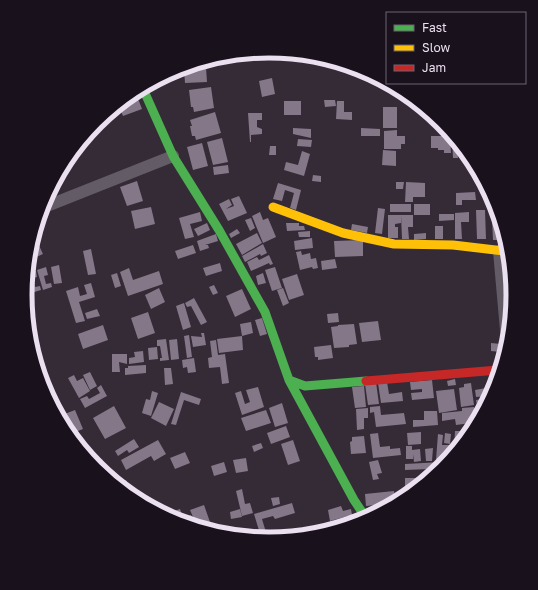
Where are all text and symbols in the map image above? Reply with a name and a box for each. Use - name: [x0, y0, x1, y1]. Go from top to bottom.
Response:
- legend: [386, 12, 526, 84]
- text: Fast: [422, 20, 447, 35]
- text: Slow: [422, 40, 450, 55]
- text: Jam: [422, 60, 446, 75]

